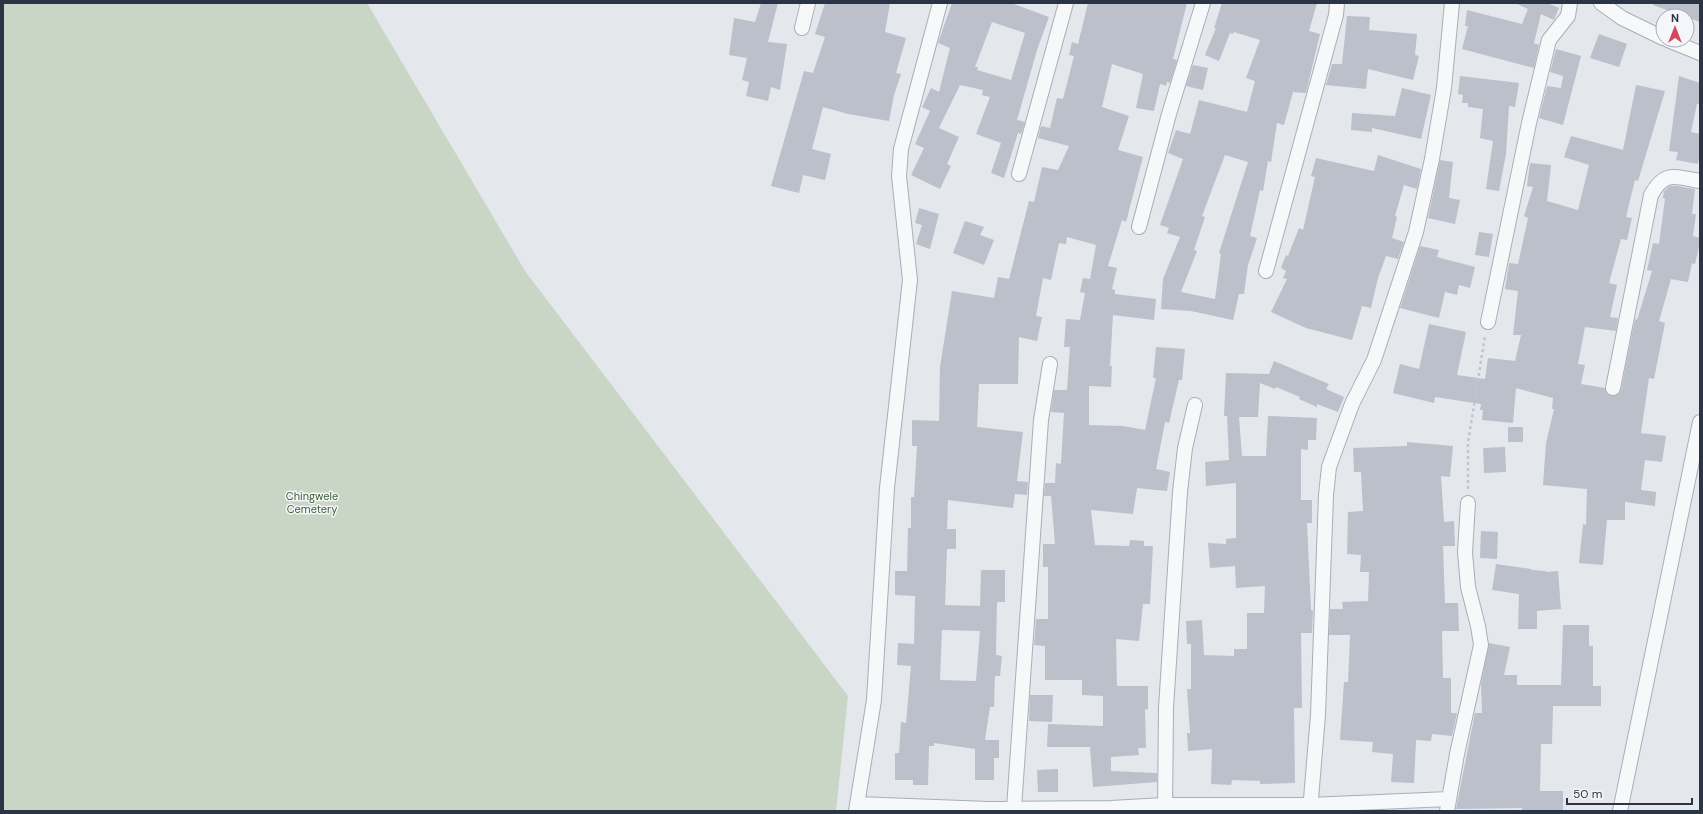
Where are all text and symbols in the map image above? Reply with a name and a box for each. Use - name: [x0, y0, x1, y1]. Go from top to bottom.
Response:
- north arrow: [1655, 8, 1695, 48]
- text: N: [1671, 11, 1679, 25]
- park label: Chingwele Cemetery: [286, 489, 338, 516]
- scale bar: [1567, 780, 1692, 806]
- text: 50 m: [1573, 786, 1602, 802]

